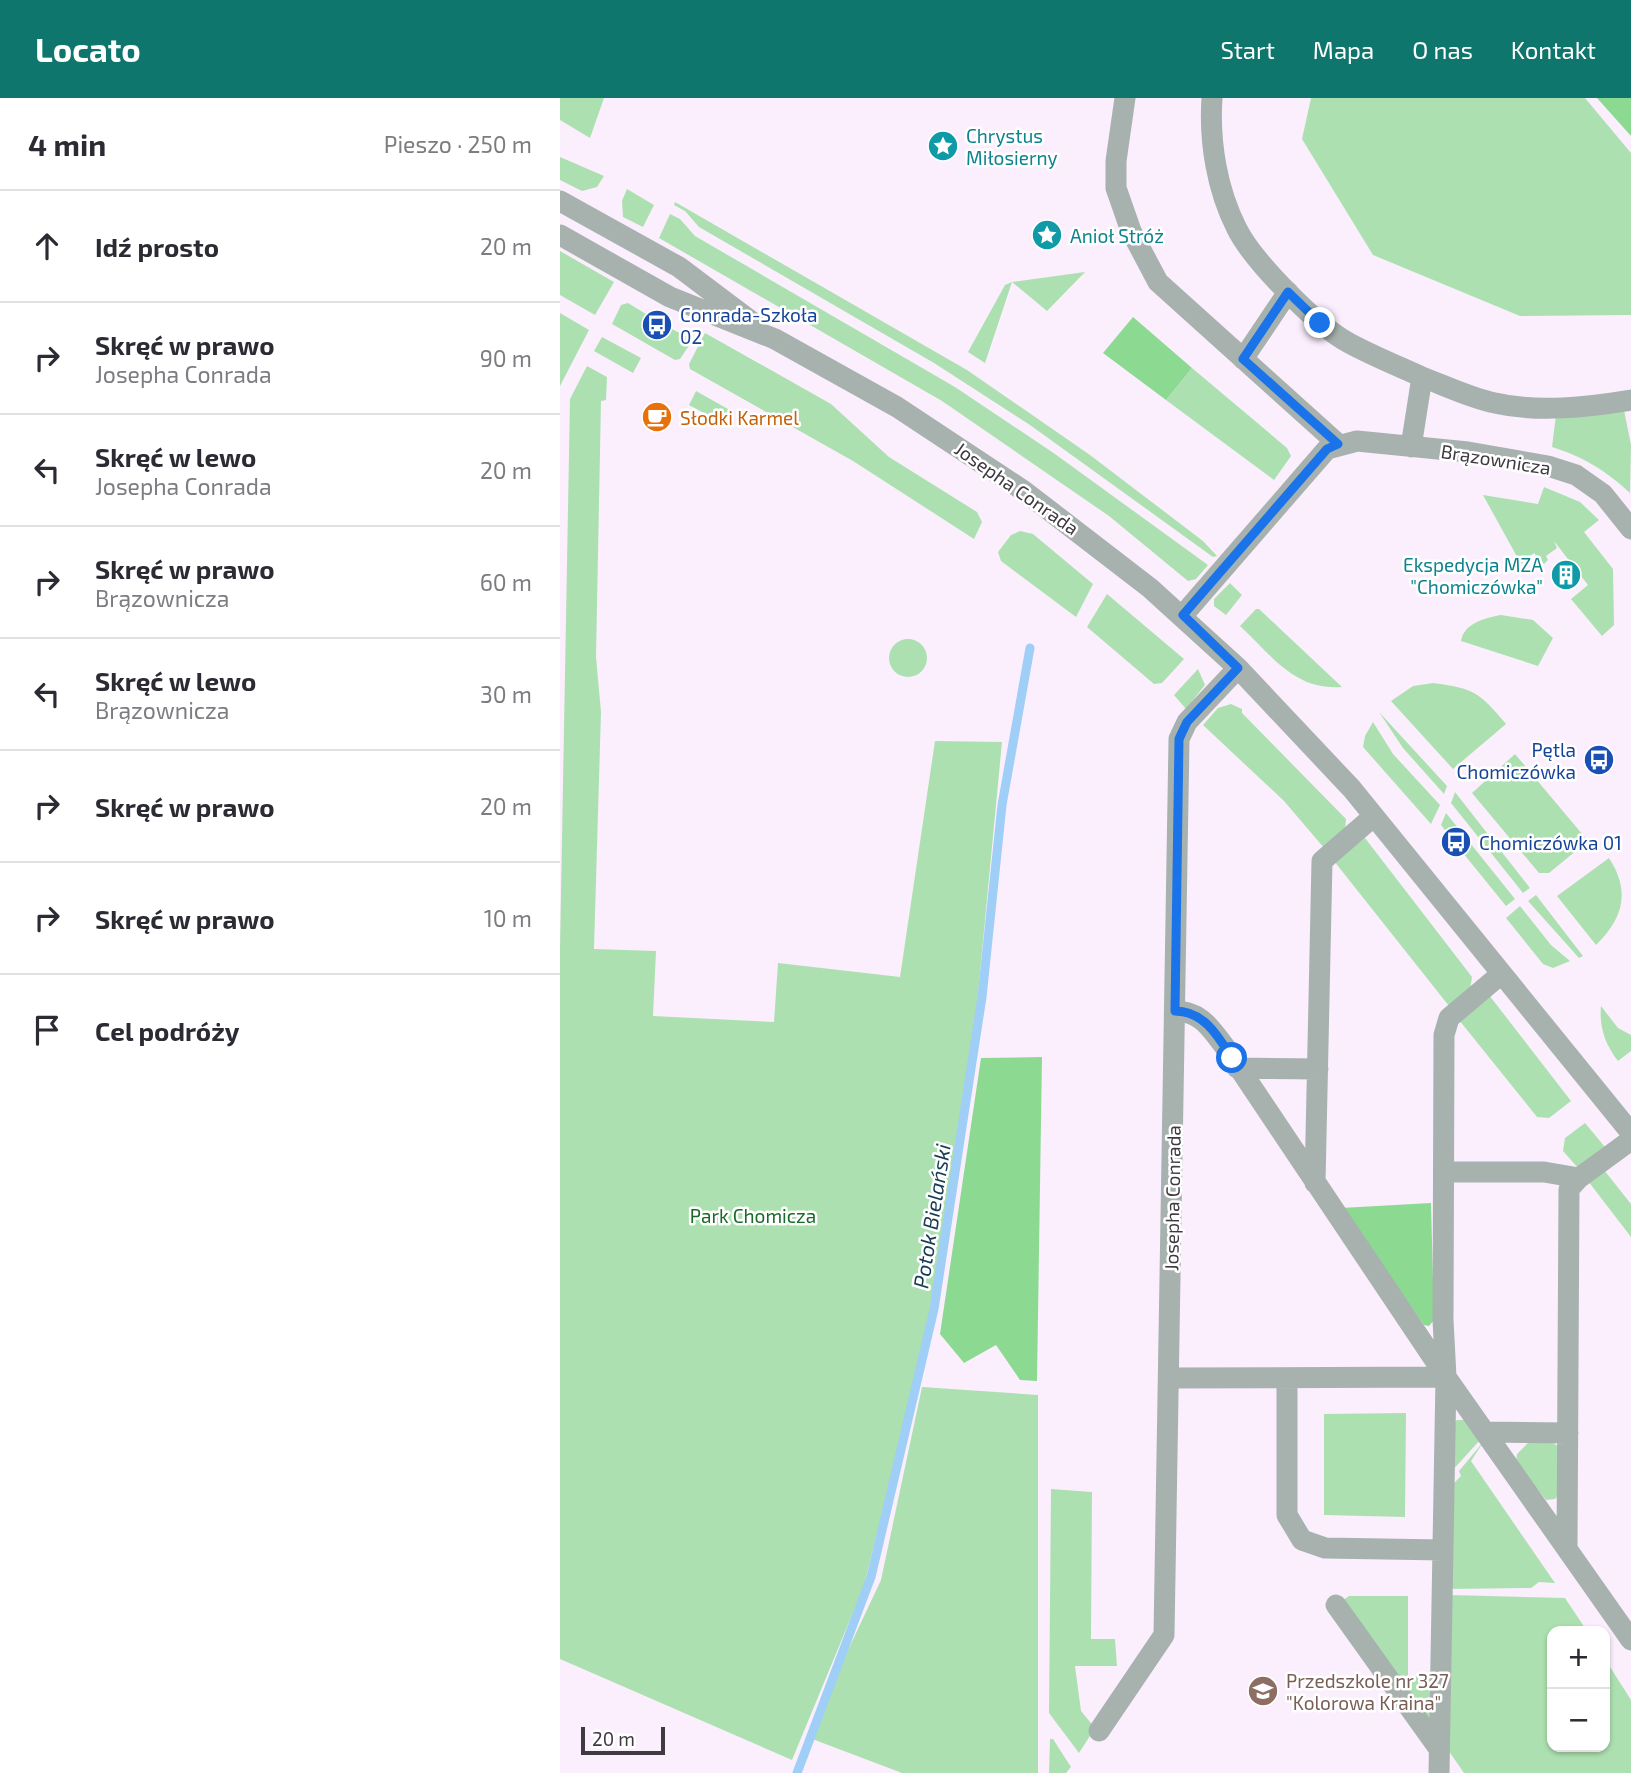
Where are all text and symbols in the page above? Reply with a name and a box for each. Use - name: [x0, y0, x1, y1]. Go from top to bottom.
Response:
- text: Locato: [35, 29, 141, 69]
- text: Start: [1220, 35, 1275, 64]
- text: Mapa: [1313, 35, 1374, 64]
- text: O nas: [1412, 35, 1473, 64]
- text: Kontakt: [1511, 35, 1596, 64]
- place label: Chrystus Miłosierny: [966, 124, 1058, 169]
- text: 4 min: [28, 126, 106, 162]
- place icon: Chrystus Miłosierny: [926, 129, 960, 163]
- text: Pieszo · 250 m: [384, 130, 532, 158]
- place icon: Anioł Stróż: [1030, 218, 1064, 252]
- place label: Anioł Stróż: [1070, 224, 1164, 247]
- icon: ahead: [28, 227, 66, 265]
- text: Idź prosto: [95, 231, 219, 262]
- text: 20 m: [480, 232, 532, 260]
- place label: Conrada-Szkoła 02: [680, 303, 818, 348]
- route end: [1304, 307, 1335, 338]
- bus stop icon: Conrada-Szkoła 02: [640, 308, 674, 342]
- text: Skręć w prawo: [95, 329, 275, 360]
- icon: right: [28, 339, 66, 377]
- text: 90 m: [480, 344, 532, 372]
- text: Josepha Conrada: [95, 360, 272, 388]
- cafe icon: Słodki Karmel: [640, 400, 674, 434]
- place label: Słodki Karmel: [680, 406, 799, 429]
- street label: Josepha Conrada: [951, 437, 1083, 539]
- street label: Brązownicza: [1439, 439, 1553, 479]
- text: Skręć w lewo: [95, 441, 256, 472]
- icon: left: [28, 451, 66, 489]
- text: 20 m: [480, 456, 532, 484]
- text: Josepha Conrada: [95, 472, 272, 500]
- text: Skręć w prawo: [95, 553, 275, 584]
- place label: Ekspedycja MZA "Chomiczówka": [1403, 553, 1543, 598]
- building icon: Ekspedycja MZA "Chomiczówka": [1549, 558, 1583, 592]
- icon: right: [28, 563, 66, 601]
- text: 60 m: [480, 568, 532, 596]
- text: Brązownicza: [95, 584, 229, 612]
- text: Skręć w lewo: [95, 665, 256, 696]
- icon: left: [28, 675, 66, 713]
- text: 30 m: [480, 680, 532, 708]
- text: Brązownicza: [95, 696, 229, 724]
- place label: Pętla Chomiczówka: [1457, 738, 1576, 783]
- bus stop icon: Pętla Chomiczówka: [1582, 743, 1616, 777]
- icon: right: [28, 787, 66, 825]
- text: Skręć w prawo: [95, 791, 275, 822]
- text: 20 m: [480, 792, 532, 820]
- bus stop icon: Chomiczówka 01: [1439, 825, 1473, 859]
- place label: Chomiczówka 01: [1479, 831, 1622, 854]
- icon: right: [28, 899, 66, 937]
- text: Skręć w prawo: [95, 903, 275, 934]
- text: 10 m: [484, 904, 532, 932]
- icon: arrive: [28, 1011, 66, 1049]
- text: Cel podróży: [95, 1015, 240, 1046]
- route start: [1216, 1042, 1247, 1073]
- street label: Josepha Conrada: [1159, 1125, 1185, 1271]
- water label: Potok Bielański: [907, 1142, 955, 1290]
- park label: Park Chomicza: [690, 1204, 816, 1227]
- map controls: [1547, 1626, 1610, 1752]
- button: +: [1547, 1626, 1610, 1689]
- place label: Przedszkole nr 327 "Kolorowa Kraina": [1286, 1669, 1449, 1714]
- school or university icon: Przedszkole nr 327 "Kolorowa Kraina": [1246, 1674, 1280, 1708]
- button: −: [1547, 1689, 1610, 1752]
- scale bar: [581, 1724, 665, 1756]
- text: 20 m: [592, 1727, 635, 1750]

